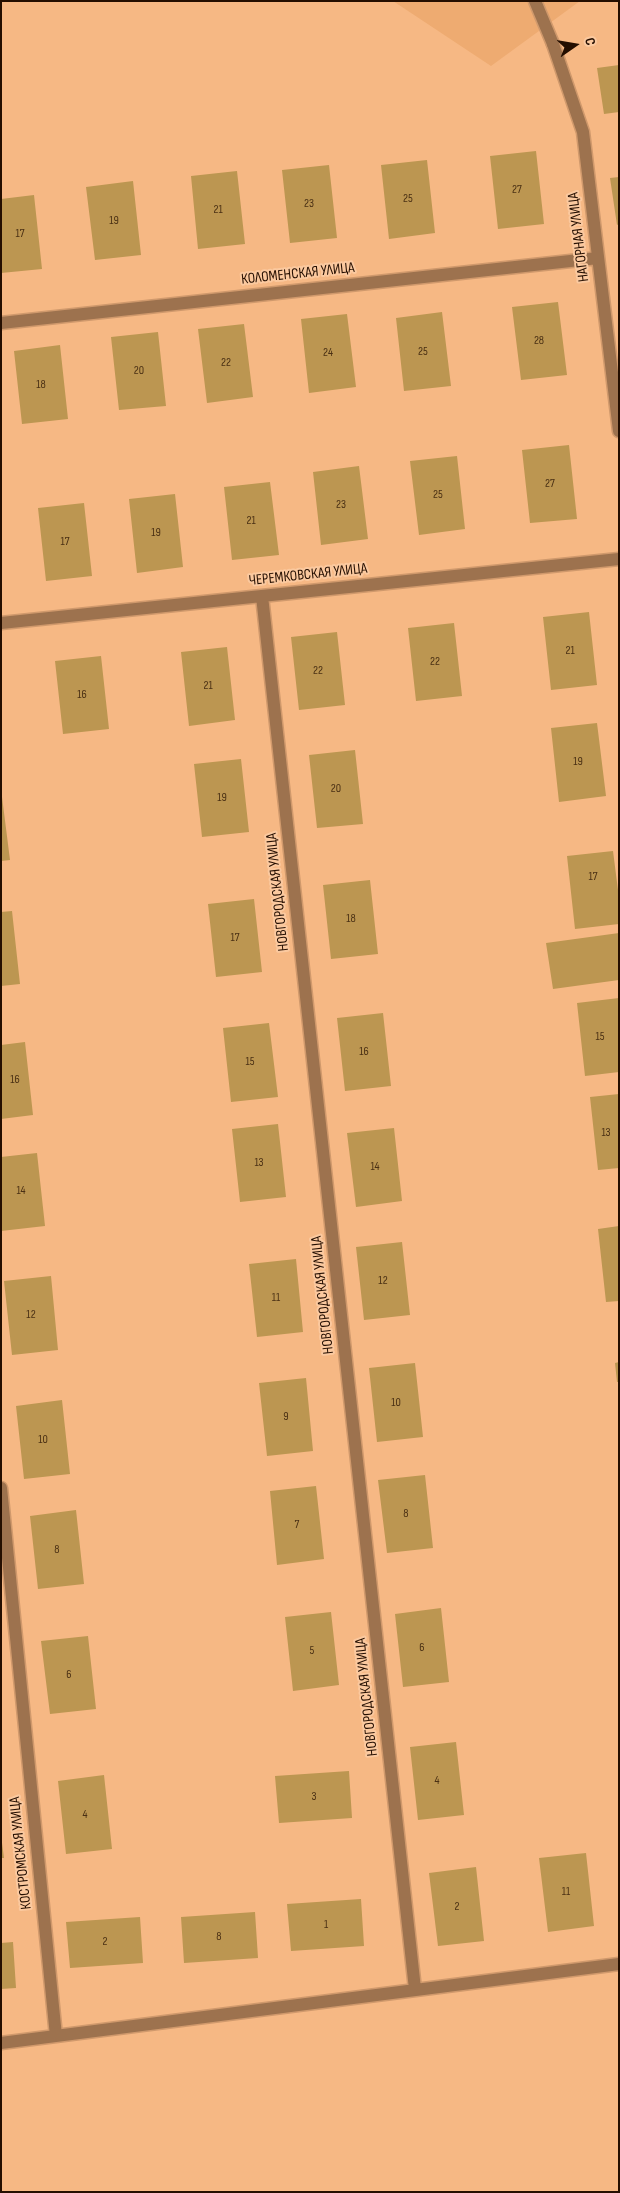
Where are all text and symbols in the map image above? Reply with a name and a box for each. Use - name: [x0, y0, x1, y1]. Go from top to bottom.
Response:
- north arrow: [550, 20, 600, 70]
- text: С: [581, 36, 599, 47]
- house number: 27: [512, 183, 522, 197]
- street label: НАГОРНАЯ УЛИЦА: [565, 191, 593, 283]
- house number: 25: [403, 192, 413, 206]
- house number: 23: [304, 197, 314, 211]
- house number: 21: [213, 203, 223, 217]
- house number: 19: [109, 214, 119, 228]
- house number: 17: [16, 227, 24, 241]
- street label: КОЛОМЕНСКАЯ УЛИЦА: [241, 259, 355, 289]
- house number: 28: [534, 334, 544, 348]
- house number: 25: [418, 345, 428, 359]
- house number: 24: [323, 346, 333, 360]
- house number: 22: [221, 356, 231, 370]
- house number: 20: [134, 364, 144, 378]
- house number: 18: [36, 378, 46, 392]
- house number: 27: [545, 477, 555, 491]
- house number: 25: [433, 488, 443, 502]
- house number: 23: [336, 498, 346, 512]
- house number: 21: [246, 514, 256, 528]
- house number: 19: [151, 526, 161, 540]
- house number: 17: [61, 535, 69, 549]
- street label: ЧЕРЕМКОВСКАЯ УЛИЦА: [248, 560, 368, 590]
- house number: 21: [565, 644, 575, 658]
- house number: 22: [430, 655, 440, 669]
- house number: 22: [313, 664, 323, 678]
- house number: 21: [203, 679, 213, 693]
- house number: 16: [77, 688, 87, 702]
- house number: 19: [573, 755, 583, 769]
- house number: 20: [331, 782, 341, 796]
- house number: 19: [217, 791, 227, 805]
- street label: НОВГОРОДСКАЯ УЛИЦА: [263, 832, 293, 952]
- house number: 17: [589, 870, 597, 884]
- house number: 18: [346, 912, 356, 926]
- house number: 17: [231, 931, 239, 945]
- house number: 15: [595, 1030, 605, 1044]
- house number: 16: [359, 1045, 369, 1059]
- house number: 15: [245, 1055, 255, 1069]
- house number: 16: [10, 1073, 20, 1087]
- house number: 13: [601, 1126, 611, 1140]
- house number: 13: [254, 1156, 264, 1170]
- house number: 14: [370, 1160, 380, 1174]
- house number: 14: [16, 1184, 26, 1198]
- street label: НОВГОРОДСКАЯ УЛИЦА: [308, 1235, 338, 1355]
- house number: 12: [378, 1274, 388, 1288]
- house number: 11: [272, 1291, 280, 1305]
- house number: 12: [26, 1308, 36, 1322]
- house number: 10: [391, 1396, 401, 1410]
- house number: 9: [283, 1410, 289, 1424]
- house number: 10: [38, 1433, 48, 1447]
- house number: 8: [403, 1507, 409, 1521]
- house number: 7: [295, 1518, 299, 1532]
- house number: 8: [54, 1543, 60, 1557]
- street label: НОВГОРОДСКАЯ УЛИЦА: [352, 1637, 382, 1757]
- house number: 6: [419, 1641, 425, 1655]
- house number: 5: [310, 1644, 314, 1658]
- house number: 6: [66, 1668, 72, 1682]
- house number: 4: [434, 1774, 440, 1788]
- house number: 3: [311, 1790, 317, 1804]
- street label: КОСТРОМСКАЯ УЛИЦА: [6, 1796, 36, 1910]
- house number: 4: [82, 1808, 88, 1822]
- house number: 11: [562, 1885, 570, 1899]
- house number: 2: [455, 1900, 459, 1914]
- house number: 1: [324, 1918, 328, 1932]
- house number: 8: [216, 1930, 222, 1944]
- house number: 2: [103, 1935, 107, 1949]

